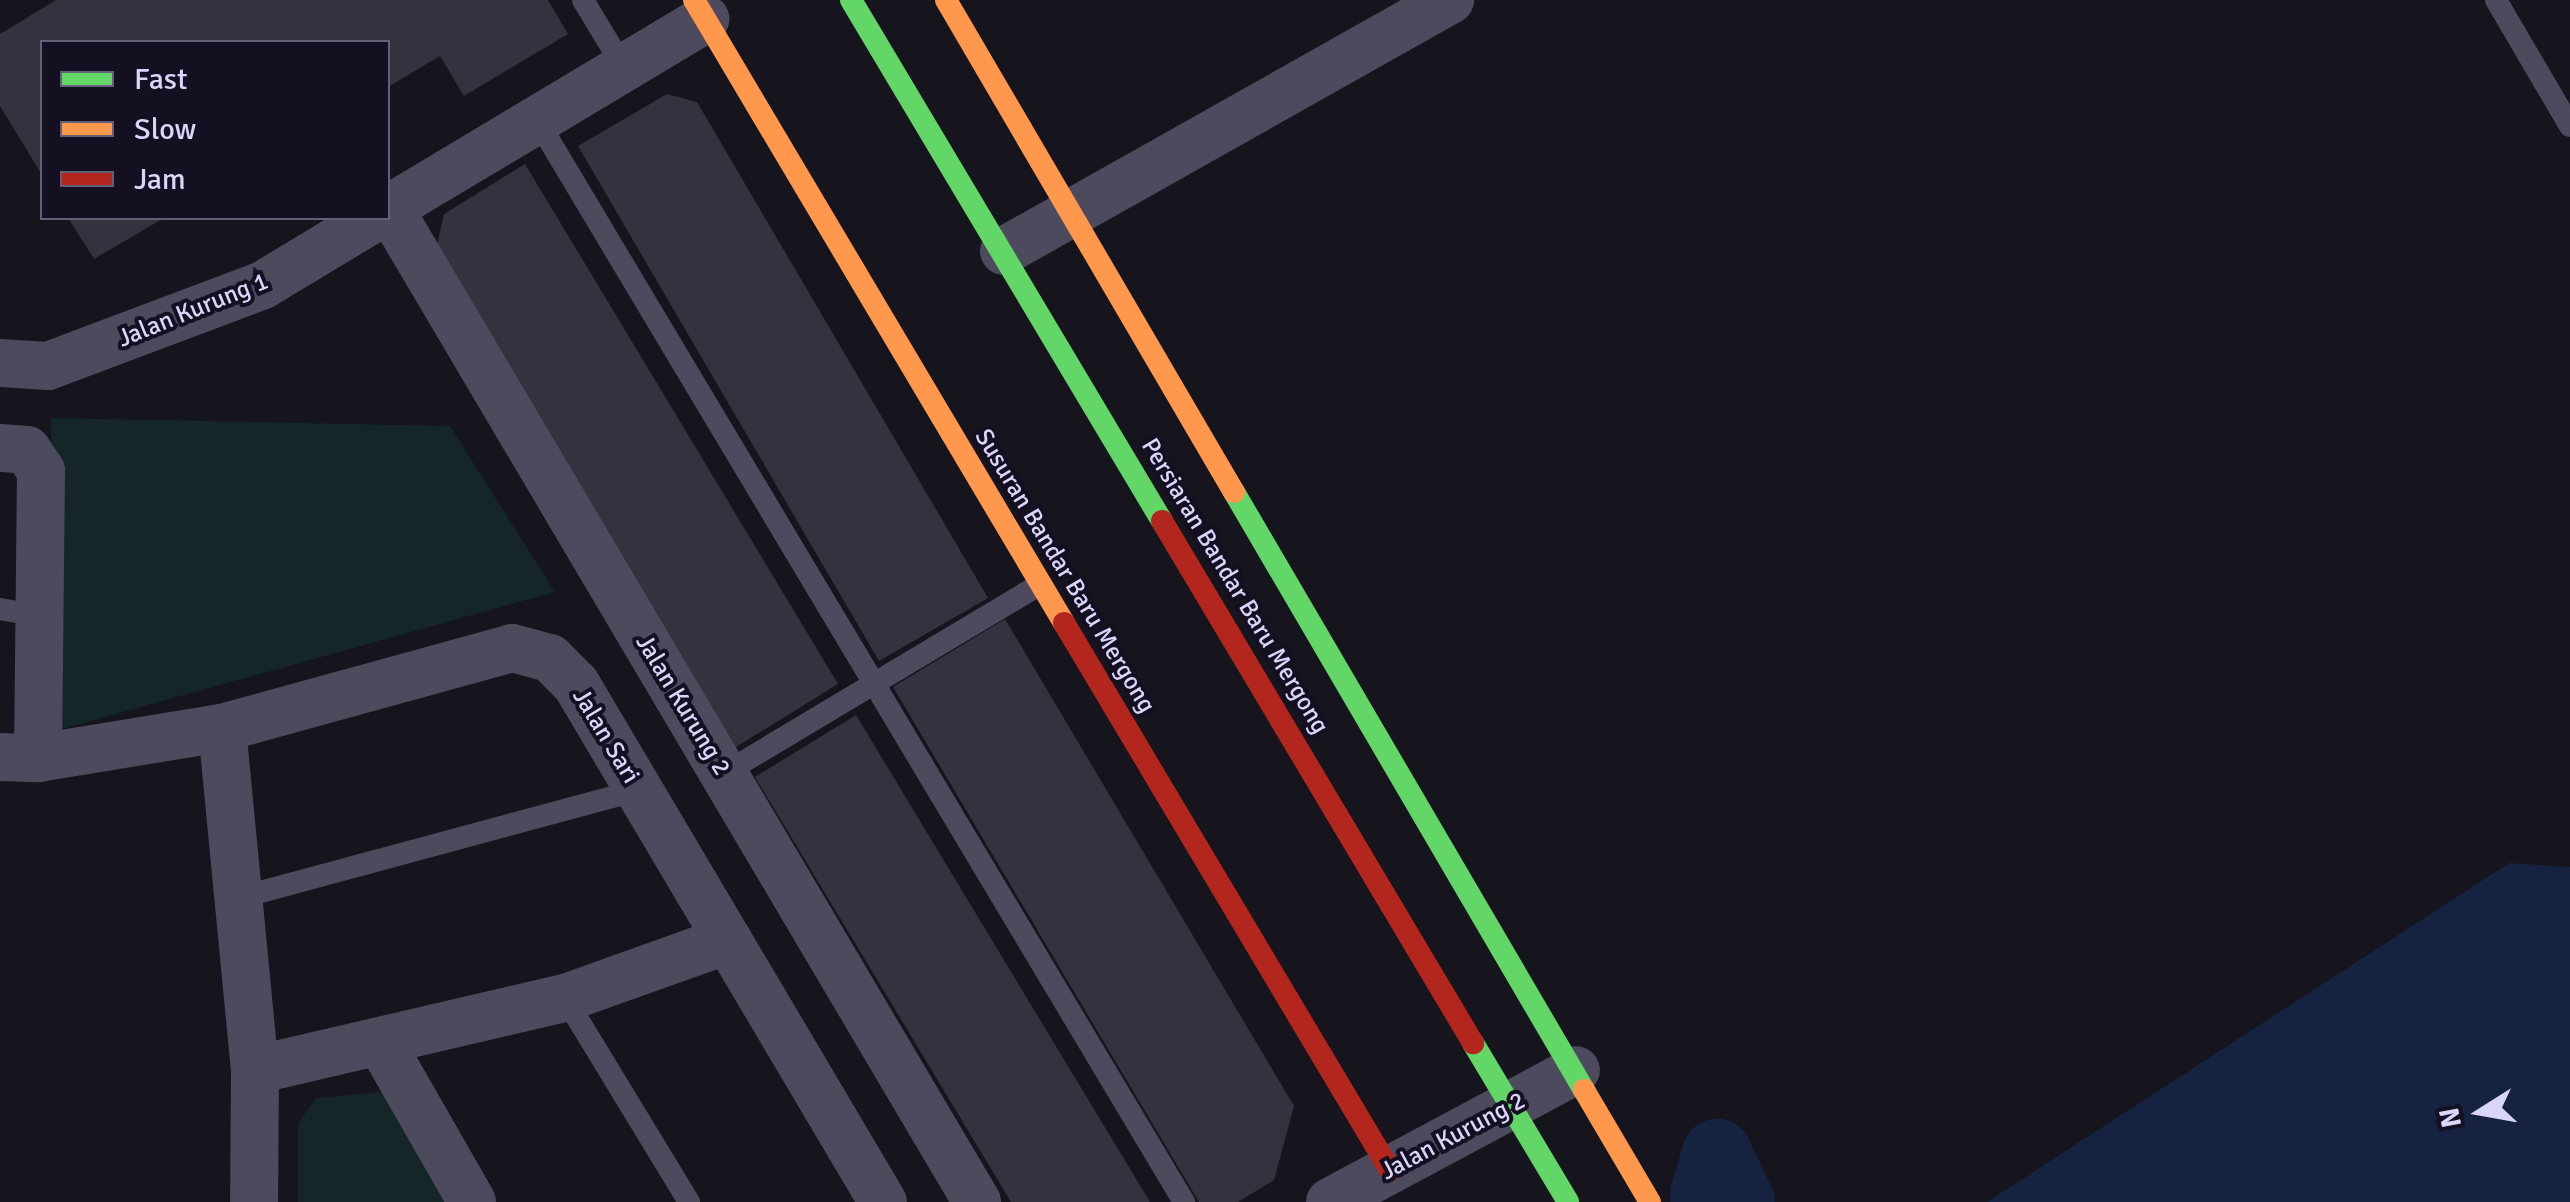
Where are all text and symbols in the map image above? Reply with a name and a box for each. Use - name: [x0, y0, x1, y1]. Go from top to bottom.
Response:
- legend: [40, 40, 390, 220]
- text: Fast: [134, 61, 187, 98]
- text: Slow: [134, 111, 196, 148]
- text: Jam: [134, 161, 186, 198]
- street label: Jalan Kurung 1: [114, 266, 272, 354]
- street label: Susuran Bandar Baru Mergong: [968, 424, 1162, 718]
- street label: Persiaran Bandar Baru Mergong: [1135, 433, 1335, 739]
- street label: Jalan Kurung 2: [629, 629, 737, 781]
- street label: Jalan Sari: [566, 683, 646, 789]
- north arrow: [2430, 1062, 2530, 1162]
- street label: Jalan Kurung 2: [1376, 1085, 1530, 1187]
- text: N: [2432, 1105, 2469, 1131]

